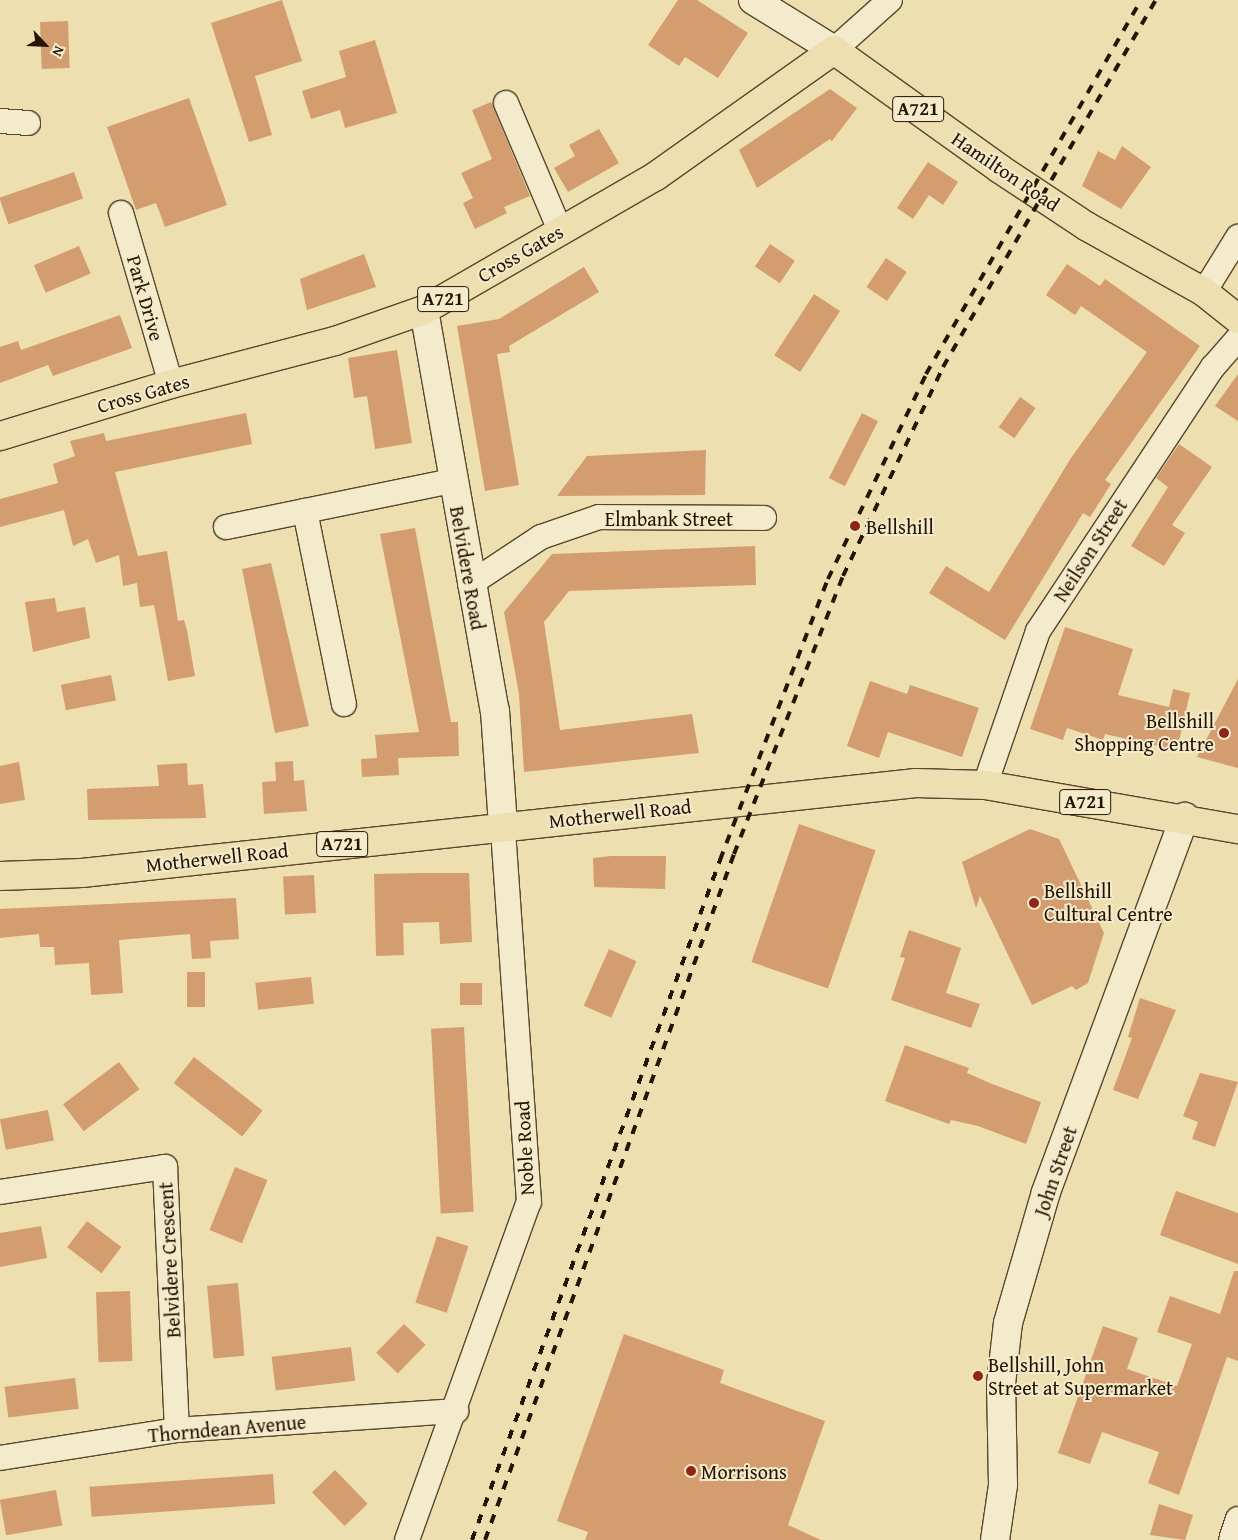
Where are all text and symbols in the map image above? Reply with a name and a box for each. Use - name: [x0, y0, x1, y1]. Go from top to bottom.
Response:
- north arrow: [20, 20, 70, 70]
- text: N: [48, 43, 70, 60]
- road number: A721: [892, 92, 944, 126]
- street label: Hamilton Road: [947, 126, 1065, 216]
- street label: Cross Gates: [473, 219, 567, 287]
- street label: Park Drive: [122, 252, 170, 344]
- road number: A721: [417, 282, 469, 316]
- street label: Cross Gates: [94, 368, 192, 418]
- street label: Neilson Street: [1048, 494, 1132, 606]
- street label: Belvidere Road: [445, 504, 491, 632]
- street label: Elmbank Street: [605, 506, 733, 530]
- place label: Bellshill: [866, 514, 934, 538]
- marker: Bellshill: [848, 519, 862, 533]
- place label: Bellshill Shopping Centre: [1074, 709, 1214, 756]
- marker: Bellshill Shopping Centre: [1218, 727, 1230, 739]
- road number: A721: [1059, 786, 1111, 819]
- street label: Motherwell Road: [548, 794, 692, 832]
- road number: A721: [316, 828, 368, 861]
- street label: Motherwell Road: [145, 838, 289, 876]
- place label: Bellshill Cultural Centre: [1044, 879, 1173, 926]
- marker: Bellshill Cultural Centre: [1028, 897, 1040, 909]
- street label: Noble Road: [510, 1100, 538, 1196]
- street label: John Street: [1028, 1123, 1082, 1219]
- street label: Belvidere Crescent: [153, 1181, 185, 1339]
- place label: Bellshill, John Street at Supermarket: [988, 1352, 1173, 1399]
- marker: Bellshill, John Street at Supermarket: [972, 1370, 984, 1382]
- street label: Thorndean Avenue: [147, 1409, 307, 1447]
- place label: Morrisons: [701, 1459, 787, 1483]
- marker: Morrisons: [685, 1465, 697, 1477]

